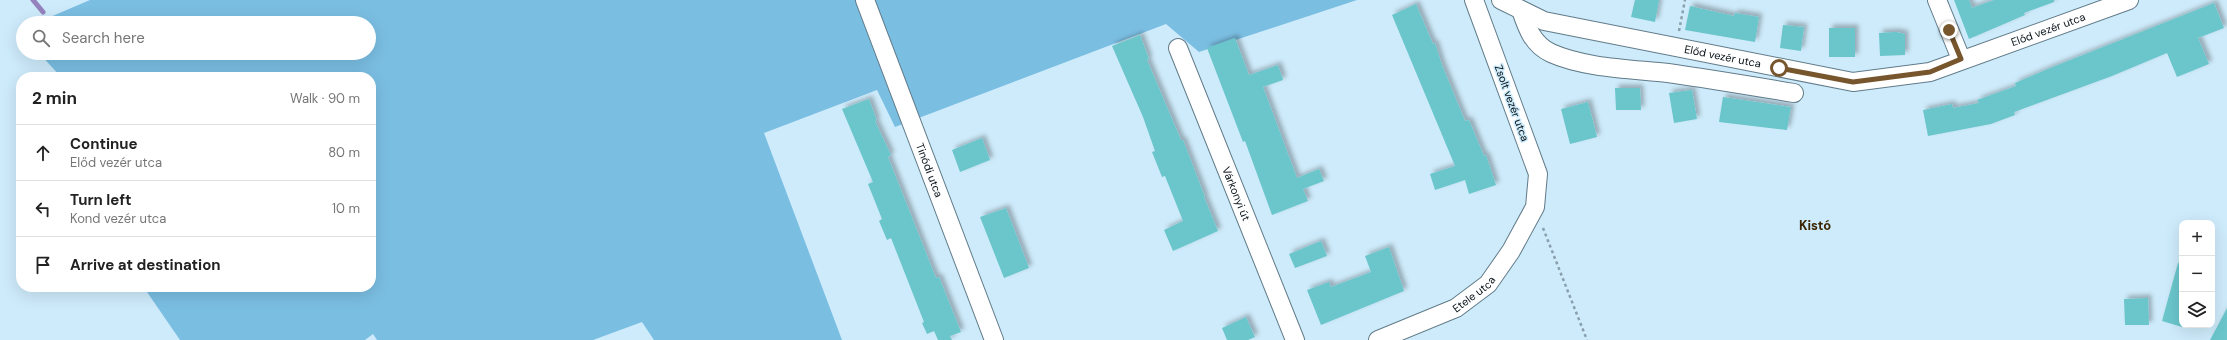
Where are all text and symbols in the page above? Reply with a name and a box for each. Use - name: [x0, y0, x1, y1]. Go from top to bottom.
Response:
- street label: Előd vezér utca: [2009, 9, 2087, 49]
- search box: [16, 16, 376, 60]
- route end: [1940, 21, 1958, 39]
- icon: search: [30, 27, 52, 49]
- text: Search here: [62, 28, 145, 48]
- street label: Előd vezér utca: [1683, 42, 1762, 71]
- route start: [1770, 59, 1788, 77]
- street label: Zsolt vezér utca: [1492, 63, 1532, 143]
- text: 2 min: [32, 87, 77, 109]
- text: Walk · 90 m: [290, 90, 360, 107]
- text: Continue: [70, 134, 138, 154]
- street label: Tinódi utca: [913, 141, 946, 199]
- icon: ahead: [32, 142, 54, 164]
- text: 80 m: [328, 144, 360, 161]
- text: Előd vezér utca: [70, 154, 162, 171]
- street label: Várkonyi út: [1219, 165, 1253, 223]
- text: Turn left: [70, 190, 131, 210]
- icon: left: [32, 198, 54, 220]
- text: 10 m: [332, 200, 360, 217]
- text: Kond vezér utca: [70, 210, 166, 227]
- district label: Kistó: [1799, 217, 1831, 234]
- map controls: [2179, 220, 2215, 328]
- button: +: [2179, 220, 2215, 256]
- icon: arrive: [32, 254, 54, 276]
- text: Arrive at destination: [70, 255, 221, 275]
- button: −: [2179, 256, 2215, 292]
- street label: Etele utca: [1450, 273, 1498, 315]
- button: layers: [2179, 292, 2215, 328]

